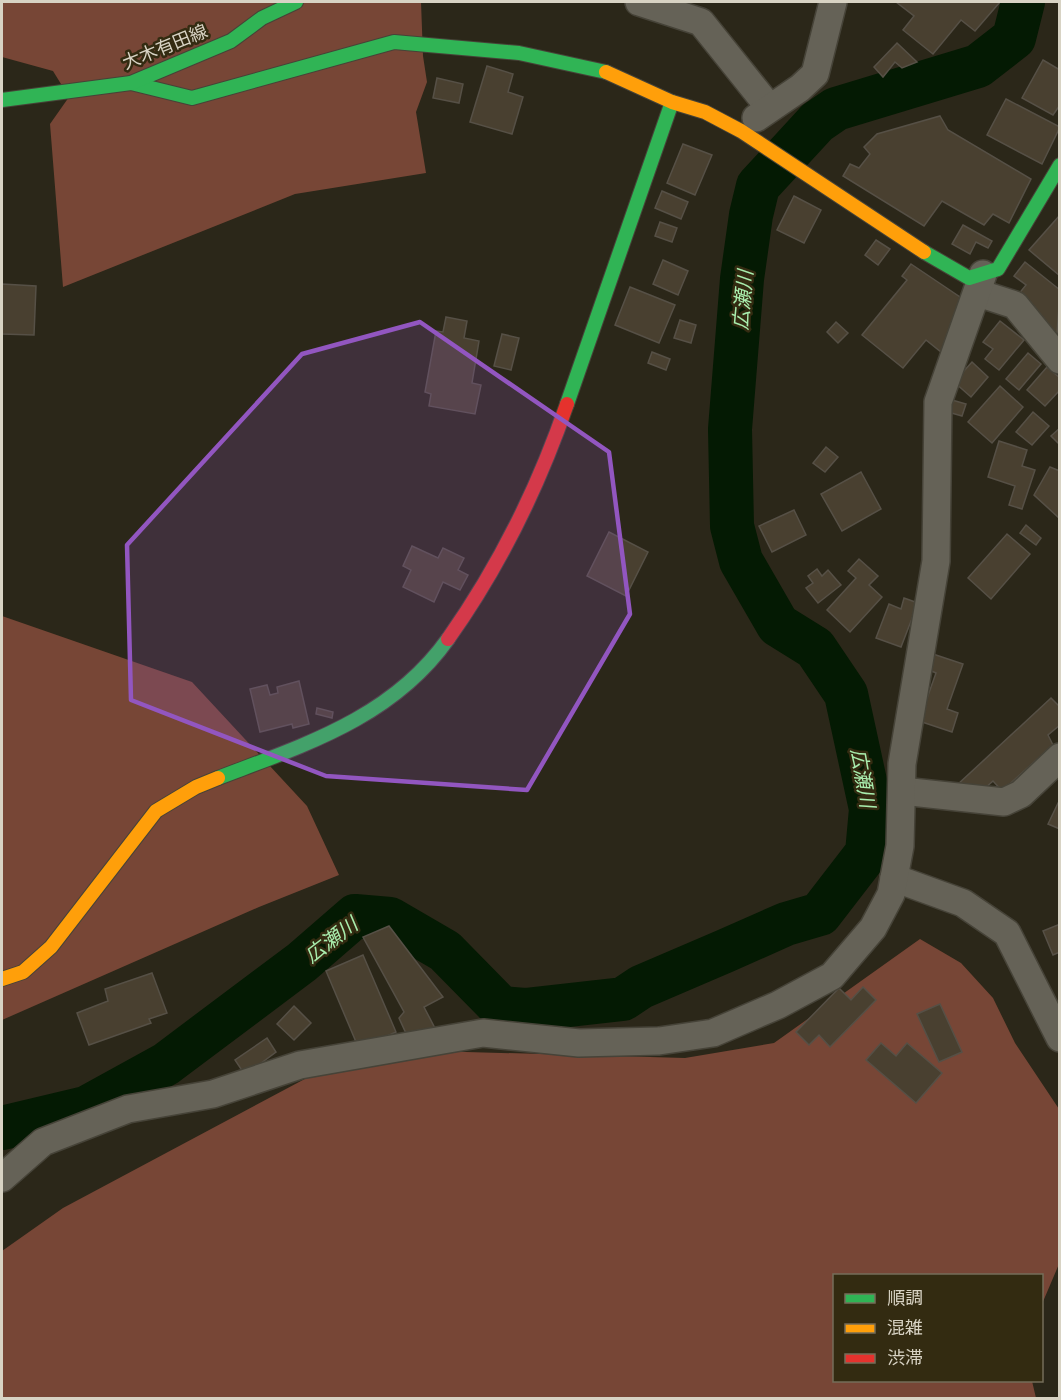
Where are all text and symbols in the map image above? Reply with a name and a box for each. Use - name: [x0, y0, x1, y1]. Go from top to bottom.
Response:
- street label: 大木有田線: [119, 19, 211, 74]
- water label: 広瀬川: [727, 267, 758, 331]
- water label: 広瀬川: [846, 746, 881, 812]
- water label: 広瀬川: [299, 910, 364, 968]
- legend: [833, 1274, 1043, 1382]
- text: 順調: [887, 1286, 923, 1309]
- text: 混雑: [887, 1316, 923, 1339]
- text: 渋滞: [887, 1346, 923, 1369]

